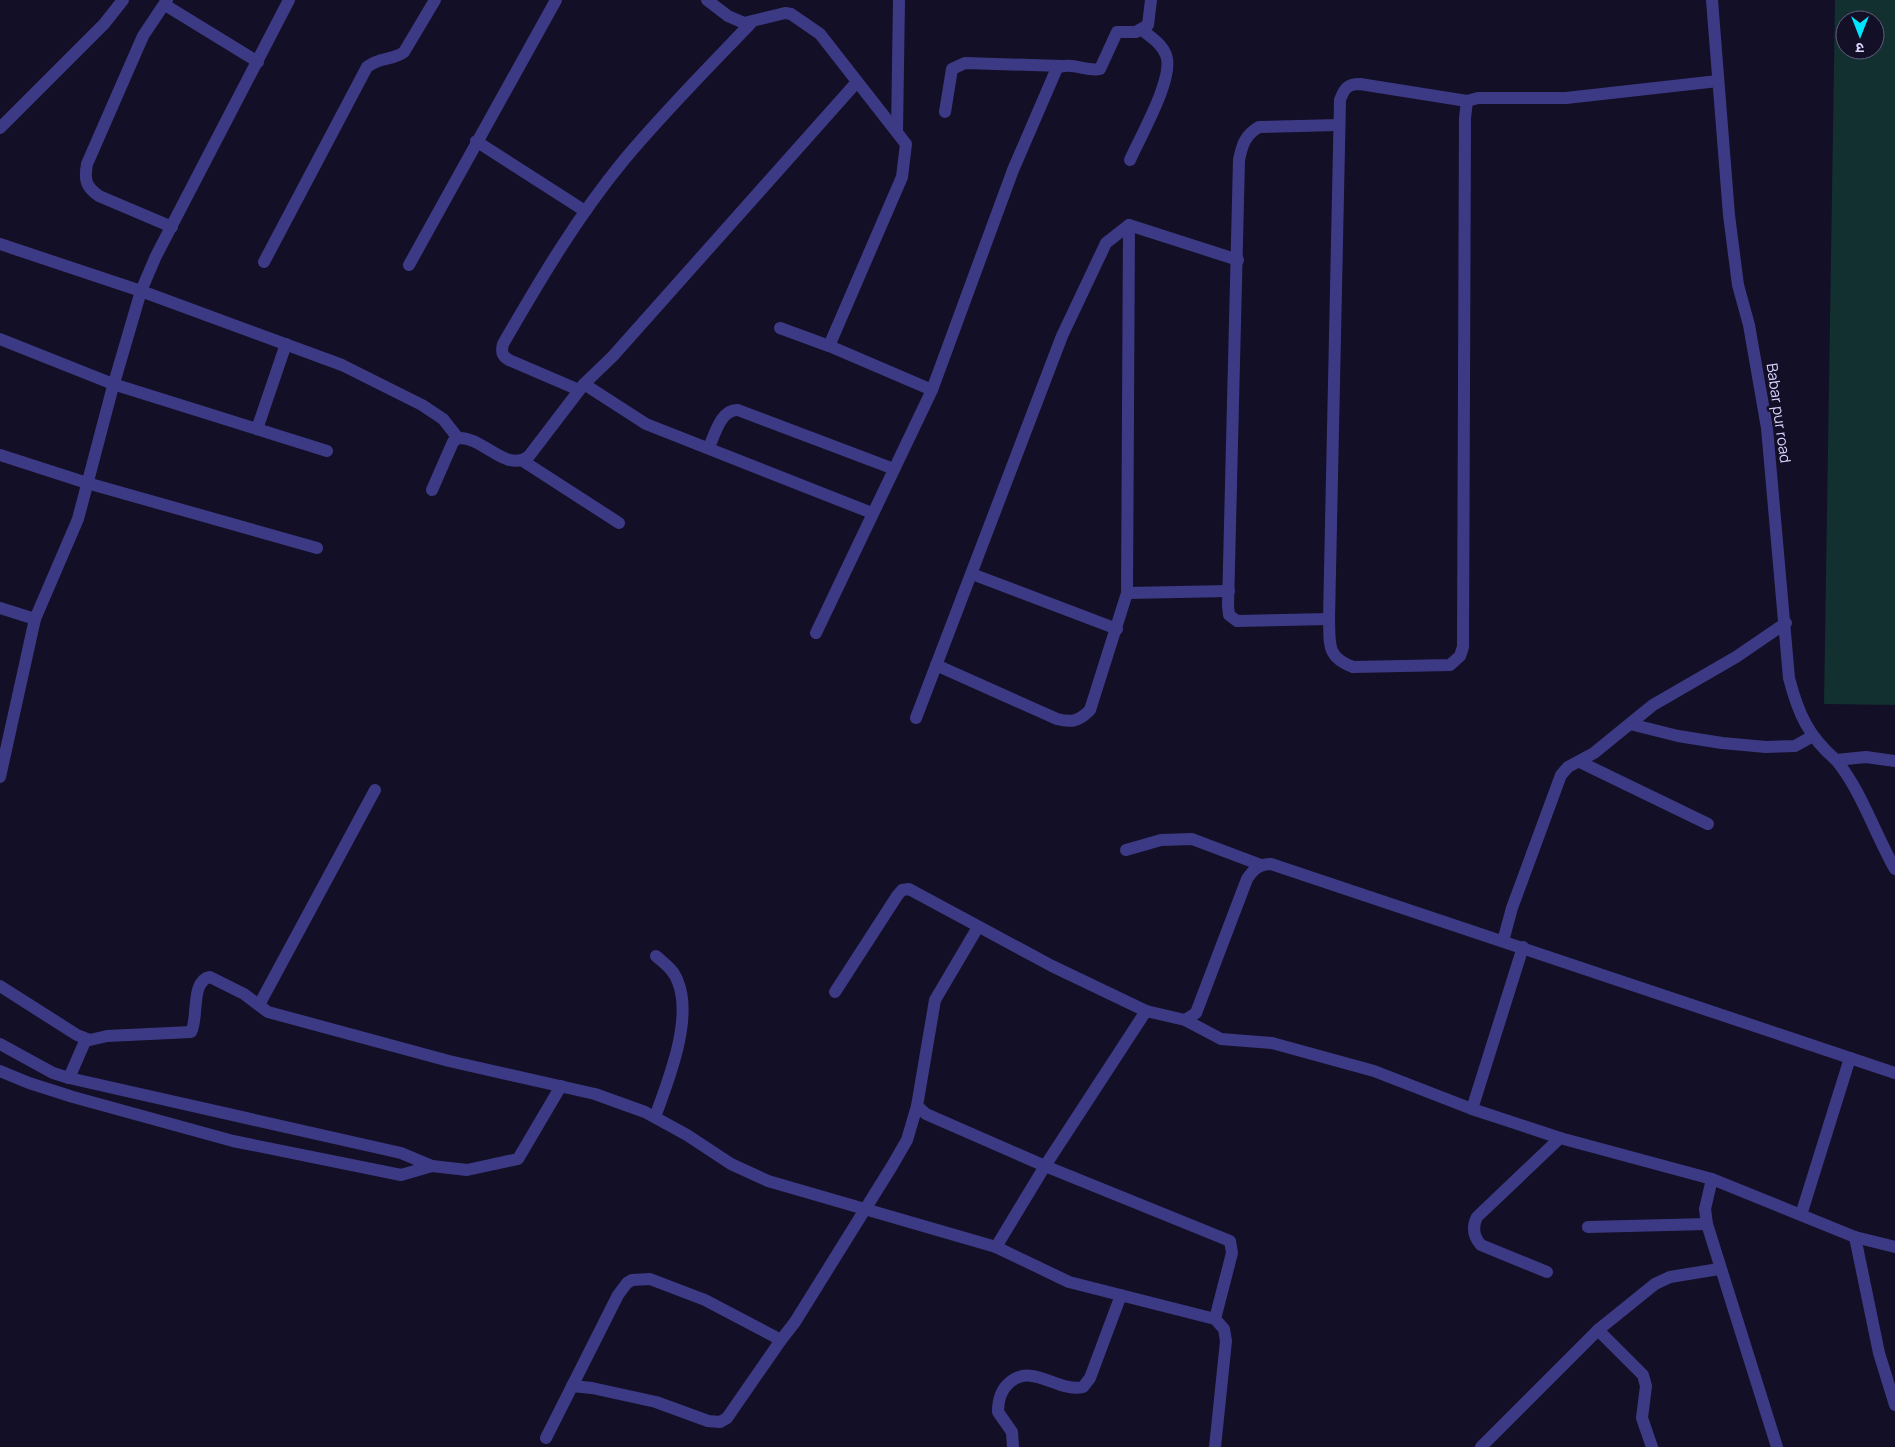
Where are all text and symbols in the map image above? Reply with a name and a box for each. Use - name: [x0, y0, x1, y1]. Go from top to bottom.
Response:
- north arrow: [1835, 10, 1885, 60]
- text: उ: [1855, 39, 1864, 58]
- street label: Babar pur road: [1762, 362, 1796, 464]

